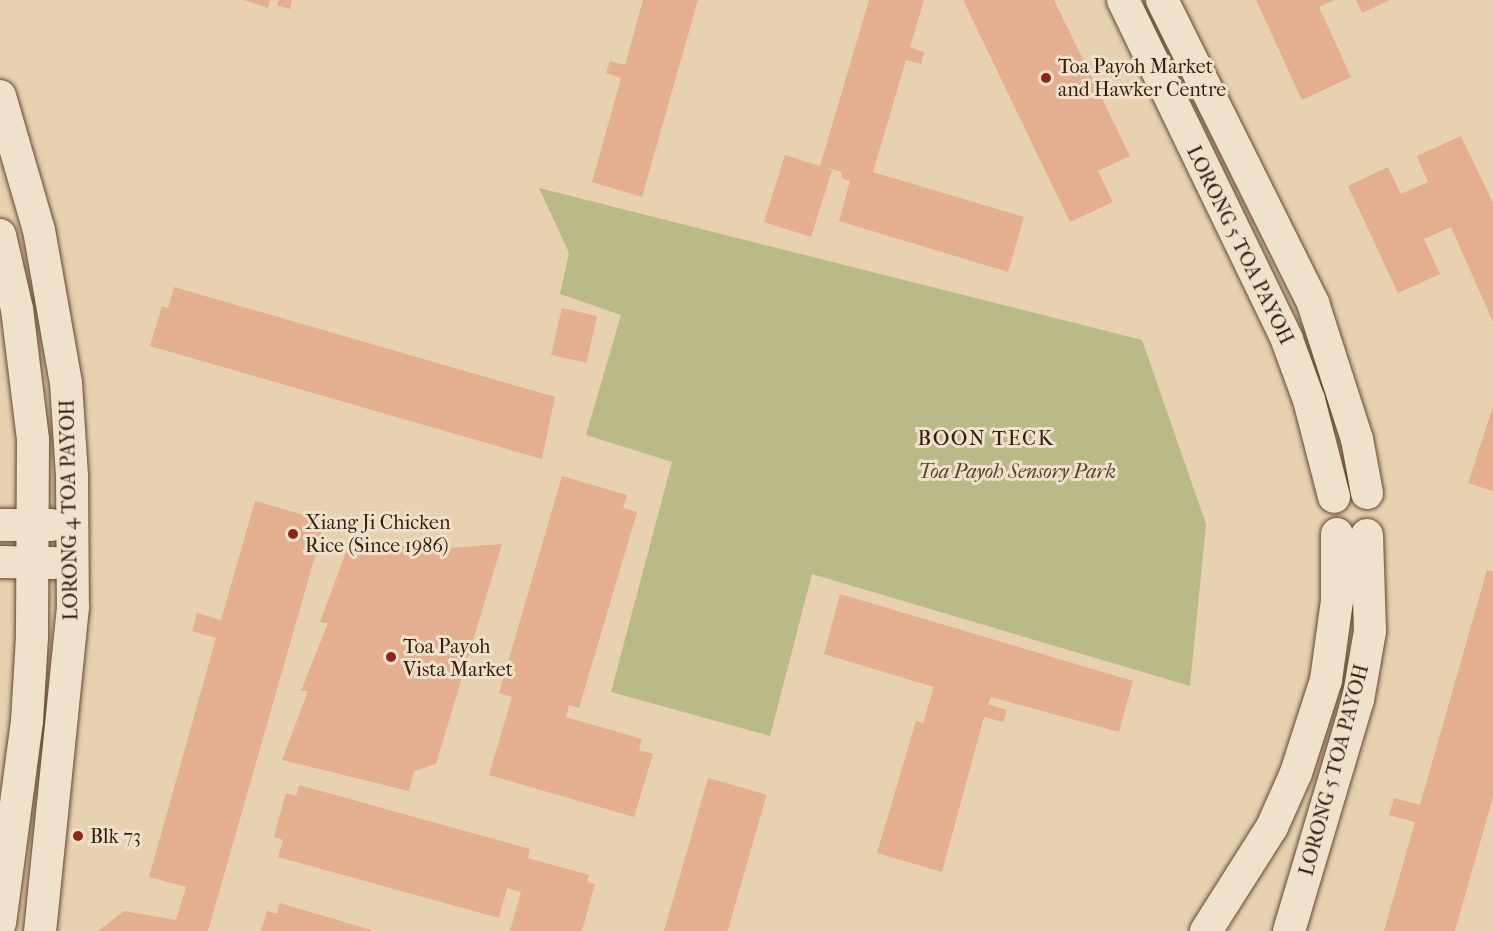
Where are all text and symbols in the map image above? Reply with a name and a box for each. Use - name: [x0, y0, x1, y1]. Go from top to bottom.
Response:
- place label: Toa Payoh Market and Hawker Centre: [1058, 54, 1226, 101]
- marker: Toa Payoh Market and Hawker Centre: [1039, 71, 1053, 85]
- street label: LORONG 5 TOA PAYOH: [1181, 142, 1299, 348]
- street label: LORONG 4 TOA PAYOH: [55, 399, 83, 621]
- district label: BOON TECK: [918, 425, 1054, 451]
- park label: Toa Payoh Sensory Park: [918, 459, 1116, 483]
- place label: Xiang Ji Chicken Rice (Since 1986): [305, 510, 451, 557]
- marker: Xiang Ji Chicken Rice (Since 1986): [286, 527, 300, 541]
- place label: Toa Payoh Vista Market: [403, 634, 513, 681]
- marker: Toa Payoh Vista Market: [384, 650, 398, 664]
- street label: LORONG 5 TOA PAYOH: [1294, 662, 1374, 878]
- place label: Blk 73: [90, 824, 141, 848]
- marker: Blk 73: [71, 829, 85, 843]

